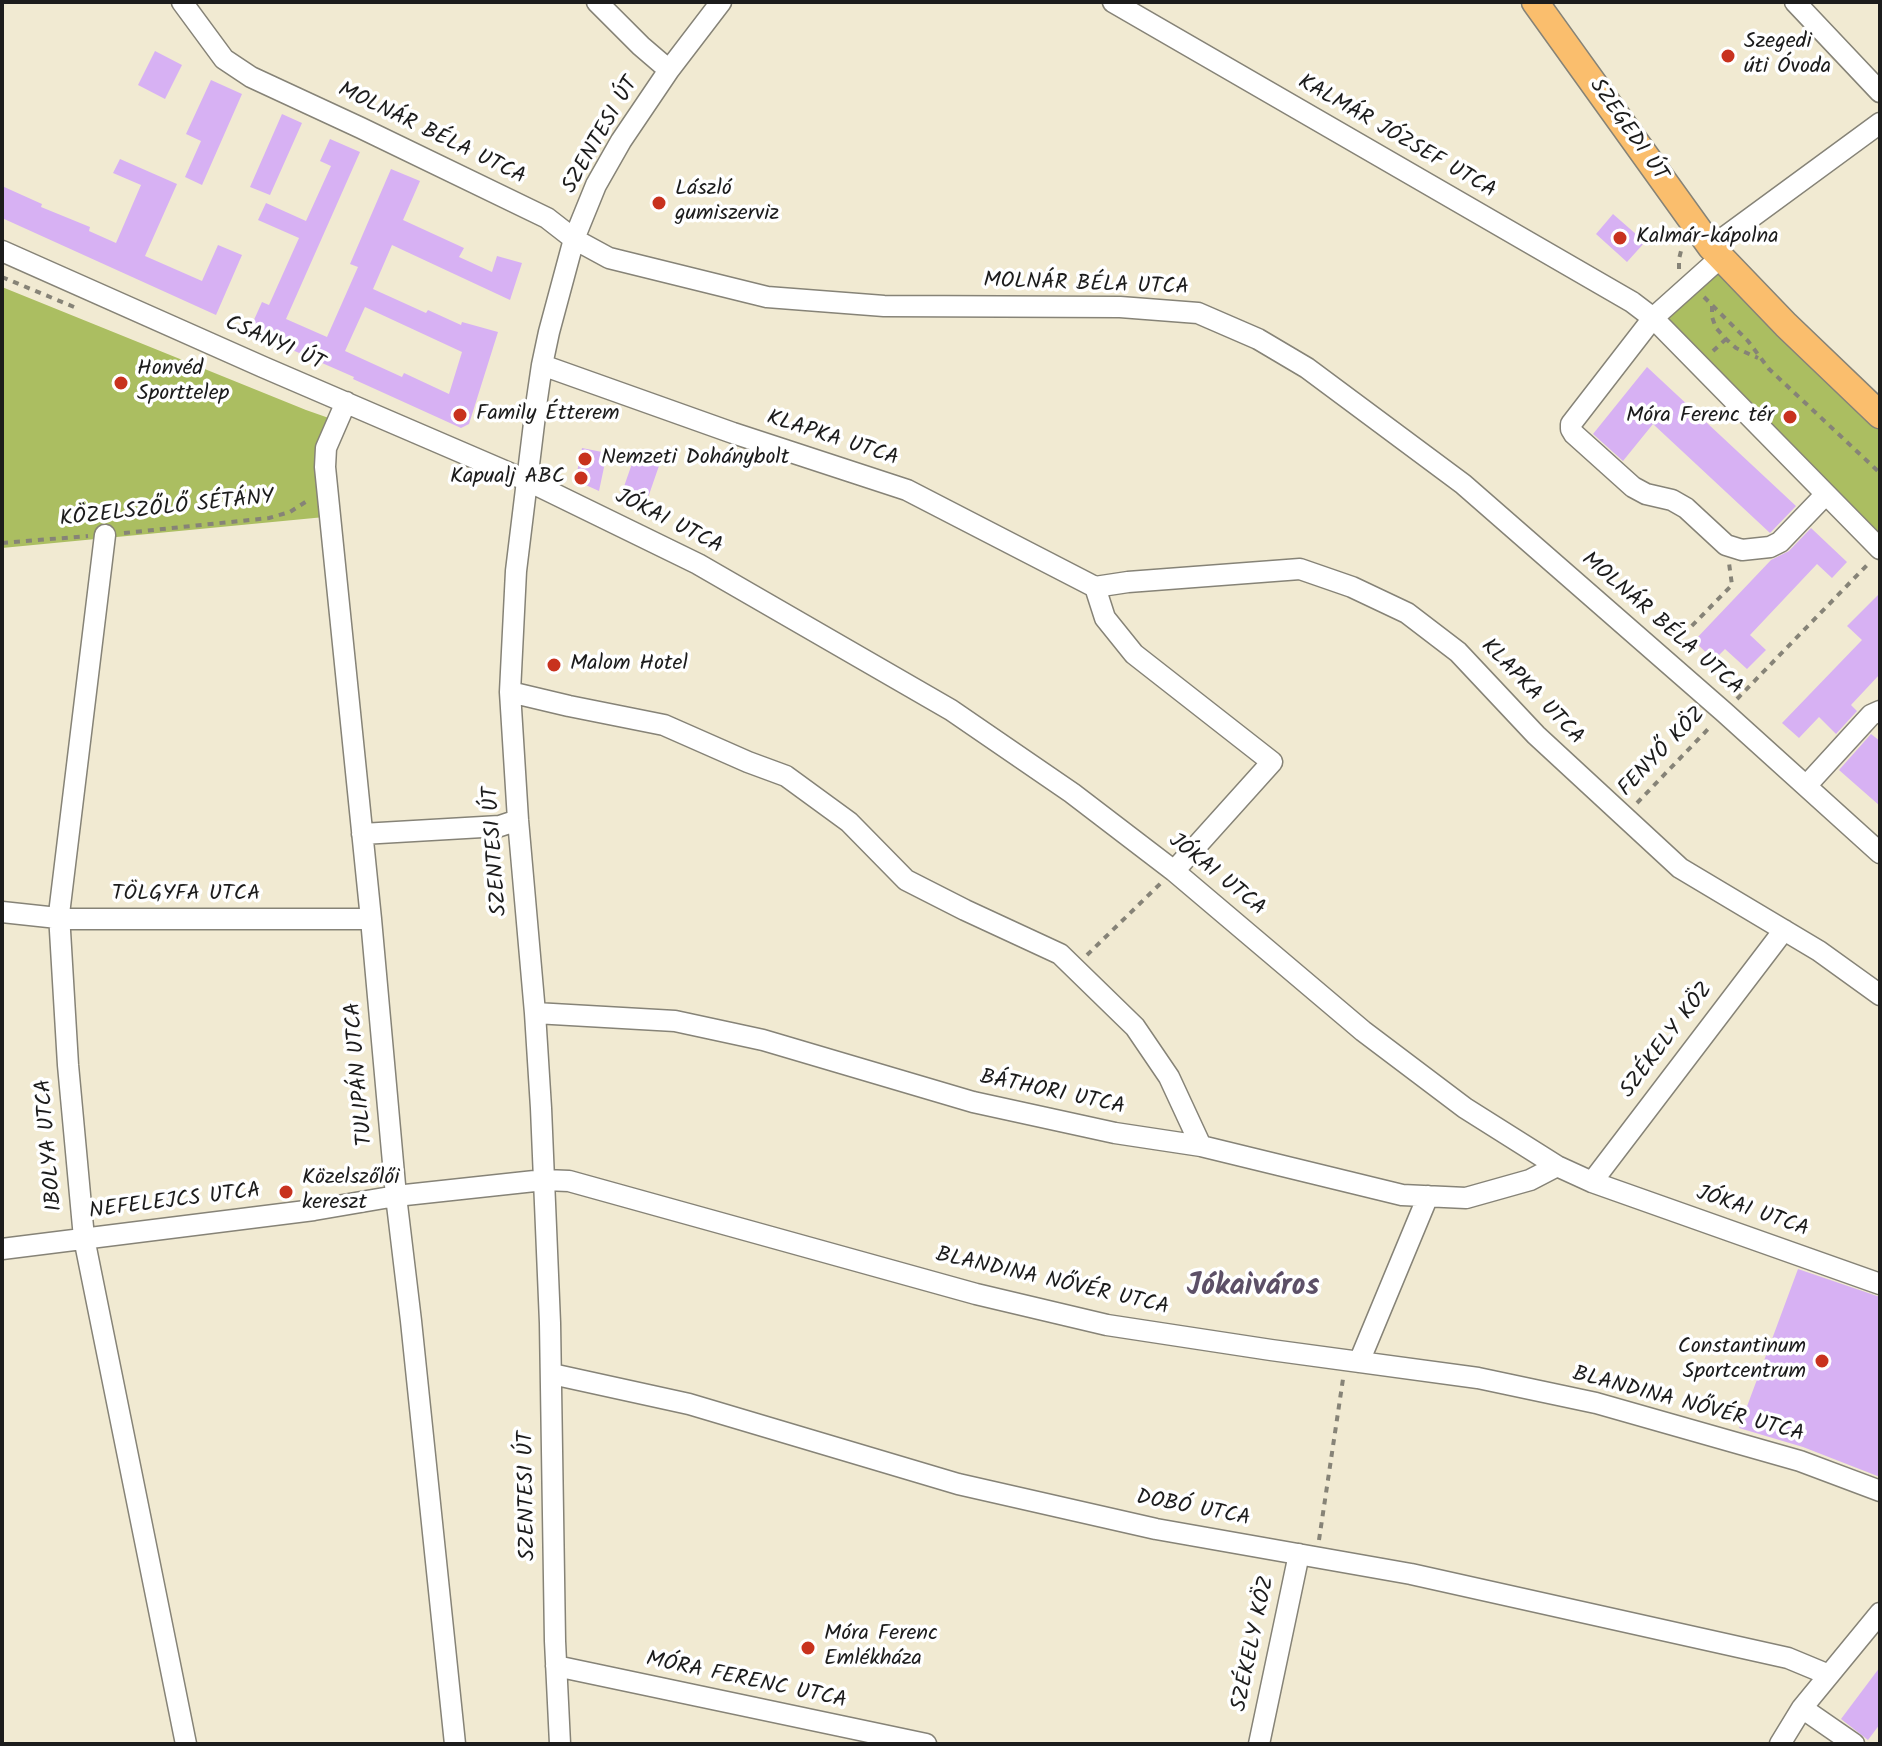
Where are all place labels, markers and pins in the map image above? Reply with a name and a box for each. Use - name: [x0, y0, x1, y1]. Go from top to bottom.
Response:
- place label: Szegedi úti Óvoda: [1744, 30, 1831, 82]
- marker: Szegedi úti Óvoda: [1719, 47, 1737, 65]
- place label: László gumiszerviz: [675, 177, 779, 228]
- marker: László gumiszerviz: [650, 194, 668, 212]
- place label: Kalmár-kápolna: [1636, 225, 1779, 251]
- marker: Kalmár-kápolna: [1611, 229, 1629, 247]
- place label: Honvéd Sporttelep: [137, 357, 229, 408]
- marker: Honvéd Sporttelep: [112, 374, 130, 392]
- place label: Family Étterem: [476, 402, 620, 428]
- place label: Móra Ferenc tér: [1626, 404, 1774, 430]
- marker: Family Étterem: [451, 406, 469, 424]
- marker: Móra Ferenc tér: [1781, 408, 1799, 426]
- place label: Nemzeti Dohánybolt: [601, 446, 789, 472]
- marker: Nemzeti Dohánybolt: [576, 450, 594, 468]
- place label: Kapualj ABC: [450, 465, 565, 491]
- marker: Kapualj ABC: [572, 469, 590, 487]
- place label: Malom Hotel: [570, 652, 688, 678]
- marker: Malom Hotel: [545, 656, 563, 674]
- place label: Közelszőlői kereszt: [302, 1166, 399, 1218]
- marker: Közelszőlői kereszt: [277, 1183, 295, 1201]
- place label: Constantinum Sportcentrum: [1678, 1335, 1806, 1386]
- marker: Constantinum Sportcentrum: [1813, 1352, 1831, 1370]
- place label: Móra Ferenc Emlékháza: [824, 1622, 938, 1674]
- marker: Móra Ferenc Emlékháza: [799, 1639, 817, 1657]

